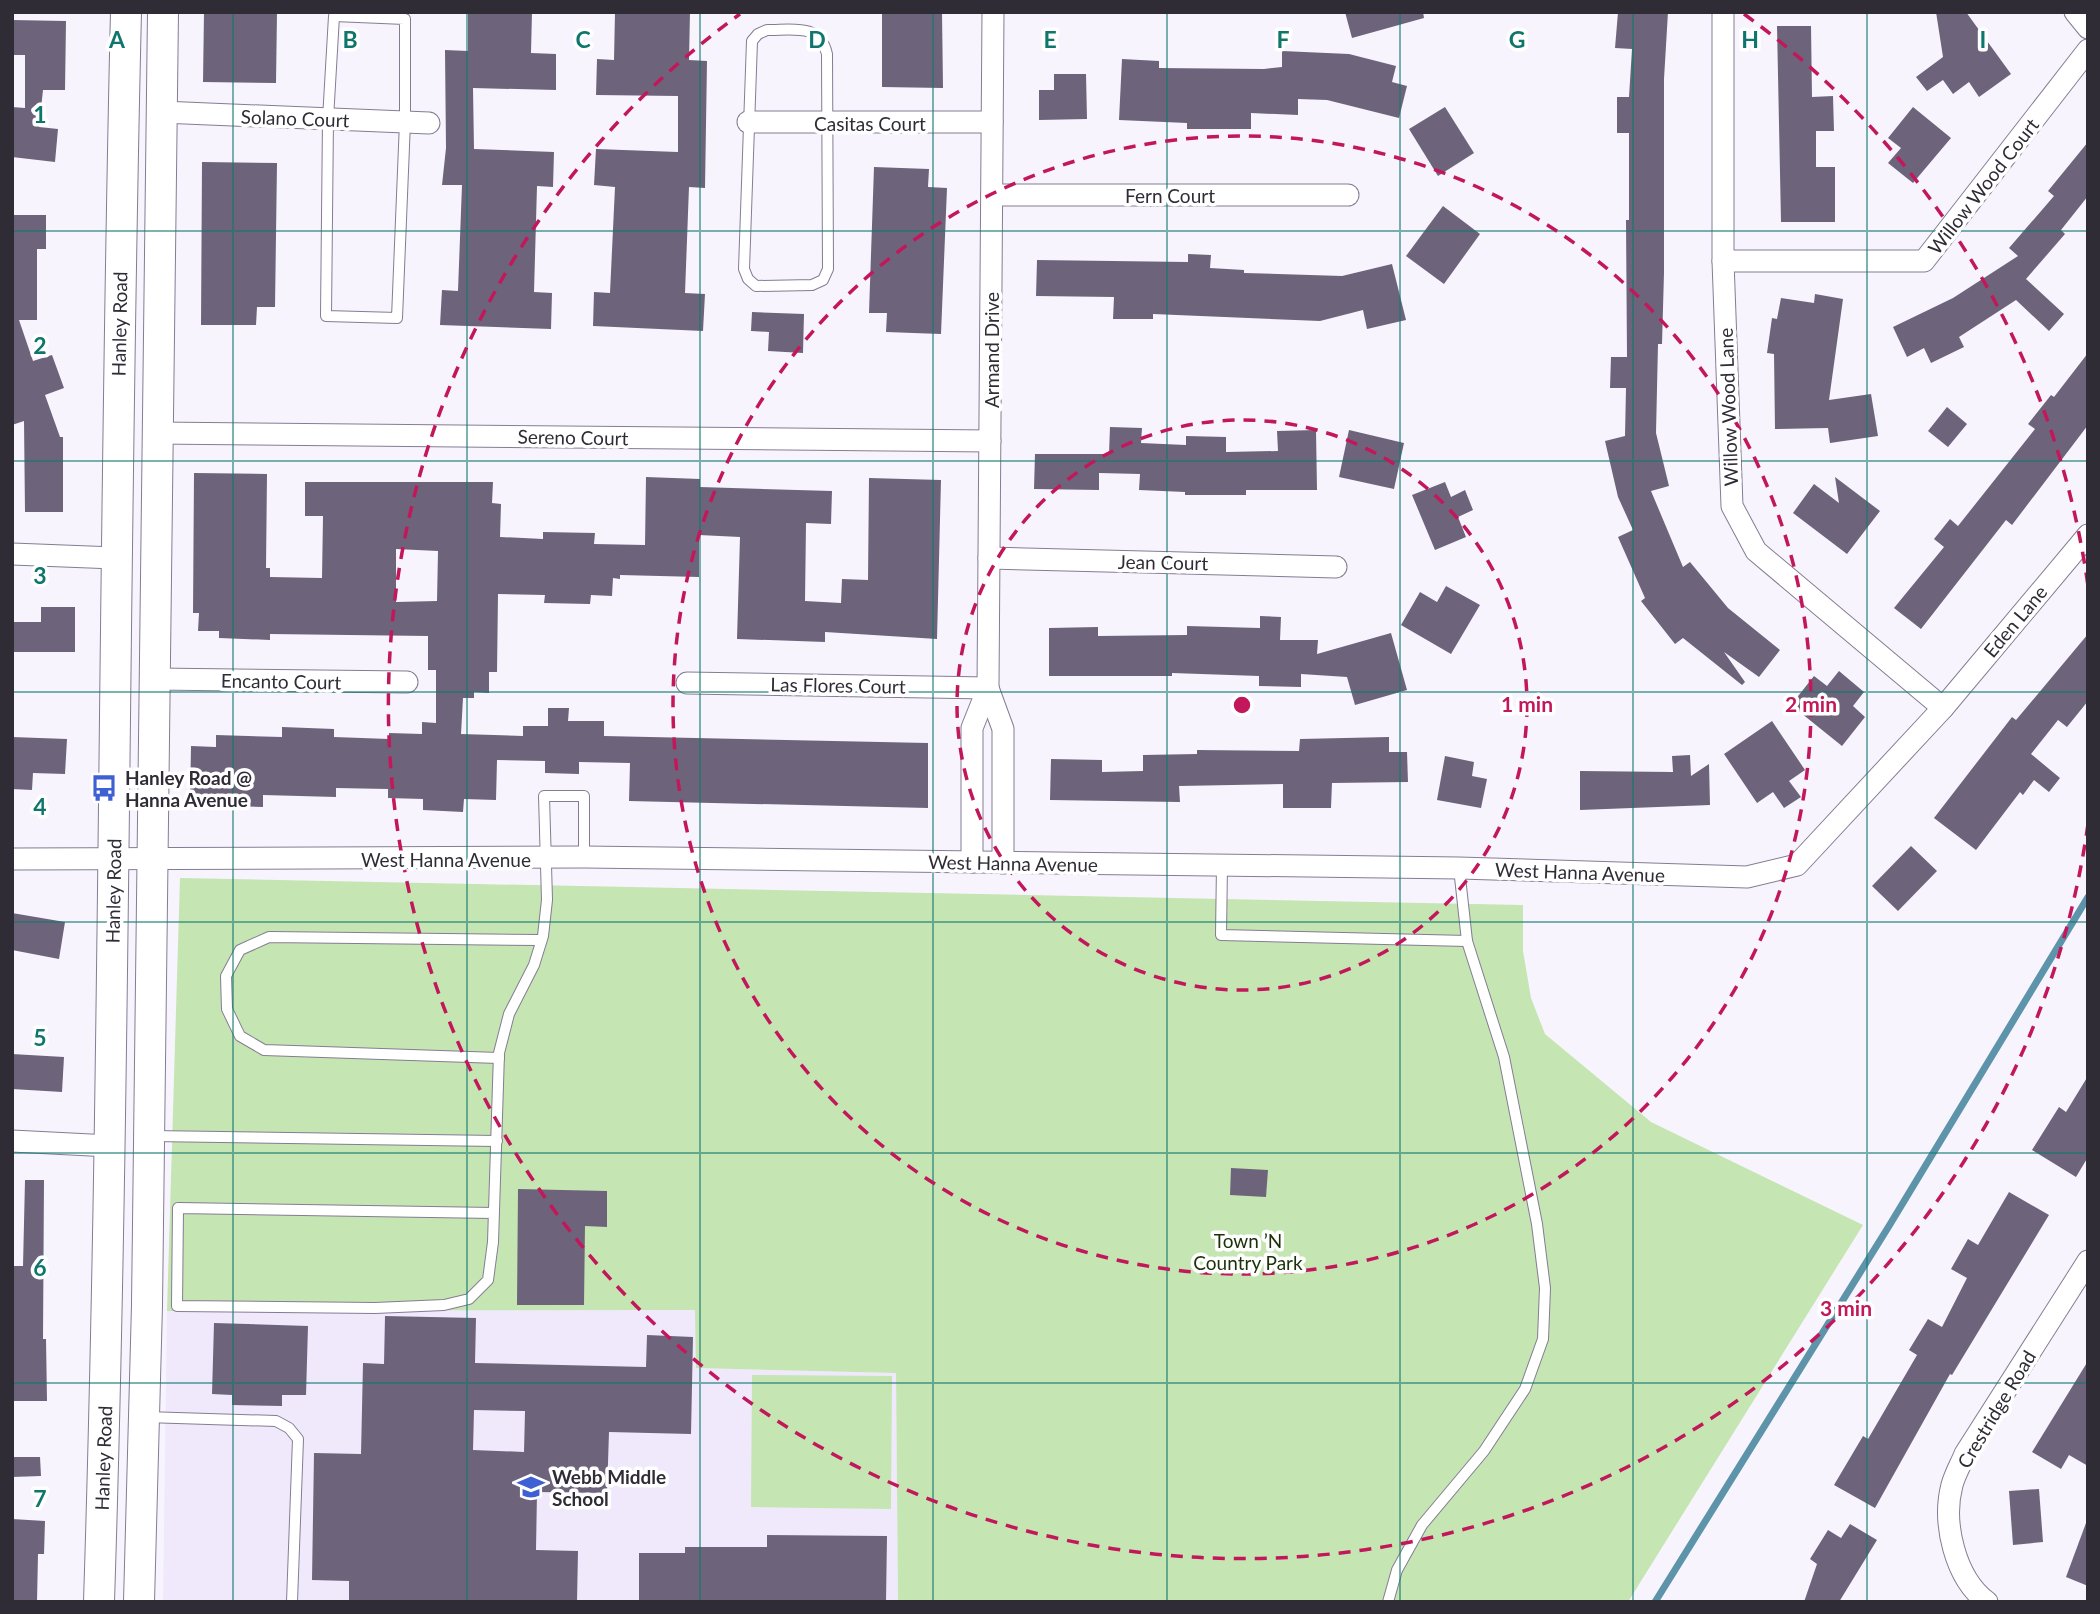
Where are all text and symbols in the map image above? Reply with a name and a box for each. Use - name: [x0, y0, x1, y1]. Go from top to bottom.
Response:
- text: A: [108, 25, 126, 53]
- text: B: [342, 25, 358, 53]
- text: C: [575, 25, 591, 53]
- text: D: [808, 25, 826, 53]
- text: E: [1043, 25, 1057, 53]
- text: F: [1276, 25, 1290, 53]
- text: G: [1509, 25, 1525, 53]
- text: H: [1741, 25, 1759, 53]
- text: I: [1980, 25, 1986, 53]
- text: 1: [33, 100, 47, 128]
- street label: Solano Court: [240, 105, 350, 131]
- street label: Casitas Court: [814, 112, 926, 135]
- street label: Willow Wood Court: [1923, 113, 2043, 259]
- street label: Fern Court: [1125, 184, 1215, 207]
- street label: Hanley Road: [107, 271, 131, 377]
- street label: Armand Drive: [980, 292, 1003, 408]
- street label: Willow Wood Lane: [1714, 327, 1742, 487]
- text: 2: [33, 331, 47, 359]
- street label: Sereno Court: [517, 425, 629, 449]
- street label: Jean Court: [1118, 550, 1208, 574]
- text: 3: [33, 561, 47, 589]
- street label: Eden Lane: [1978, 580, 2052, 662]
- street label: Encanto Court: [221, 668, 342, 694]
- street label: Las Flores Court: [770, 672, 906, 698]
- text: 1 min: [1501, 691, 1553, 716]
- text: 2 min: [1785, 691, 1837, 716]
- centre of rings: [1230, 693, 1254, 717]
- place label: Hanley Road @ Hanna Avenue: [125, 766, 252, 811]
- bus stop icon: Hanley Road @ Hanna Avenue: [89, 773, 119, 803]
- text: 4: [33, 792, 47, 820]
- street label: Hanley Road: [101, 838, 125, 944]
- street label: West Hanna Avenue: [361, 848, 531, 871]
- street label: West Hanna Avenue: [928, 850, 1098, 876]
- street label: West Hanna Avenue: [1495, 858, 1665, 886]
- text: 5: [33, 1023, 47, 1051]
- park label: Town ’N Country Park: [1193, 1229, 1303, 1274]
- text: 6: [33, 1253, 47, 1281]
- text: 3 min: [1820, 1295, 1872, 1320]
- street label: Crestridge Road: [1952, 1346, 2040, 1472]
- street label: Hanley Road: [90, 1405, 116, 1511]
- place label: Webb Middle School: [552, 1465, 666, 1510]
- school or university icon: Webb Middle School: [516, 1472, 546, 1502]
- text: 7: [33, 1484, 47, 1512]

